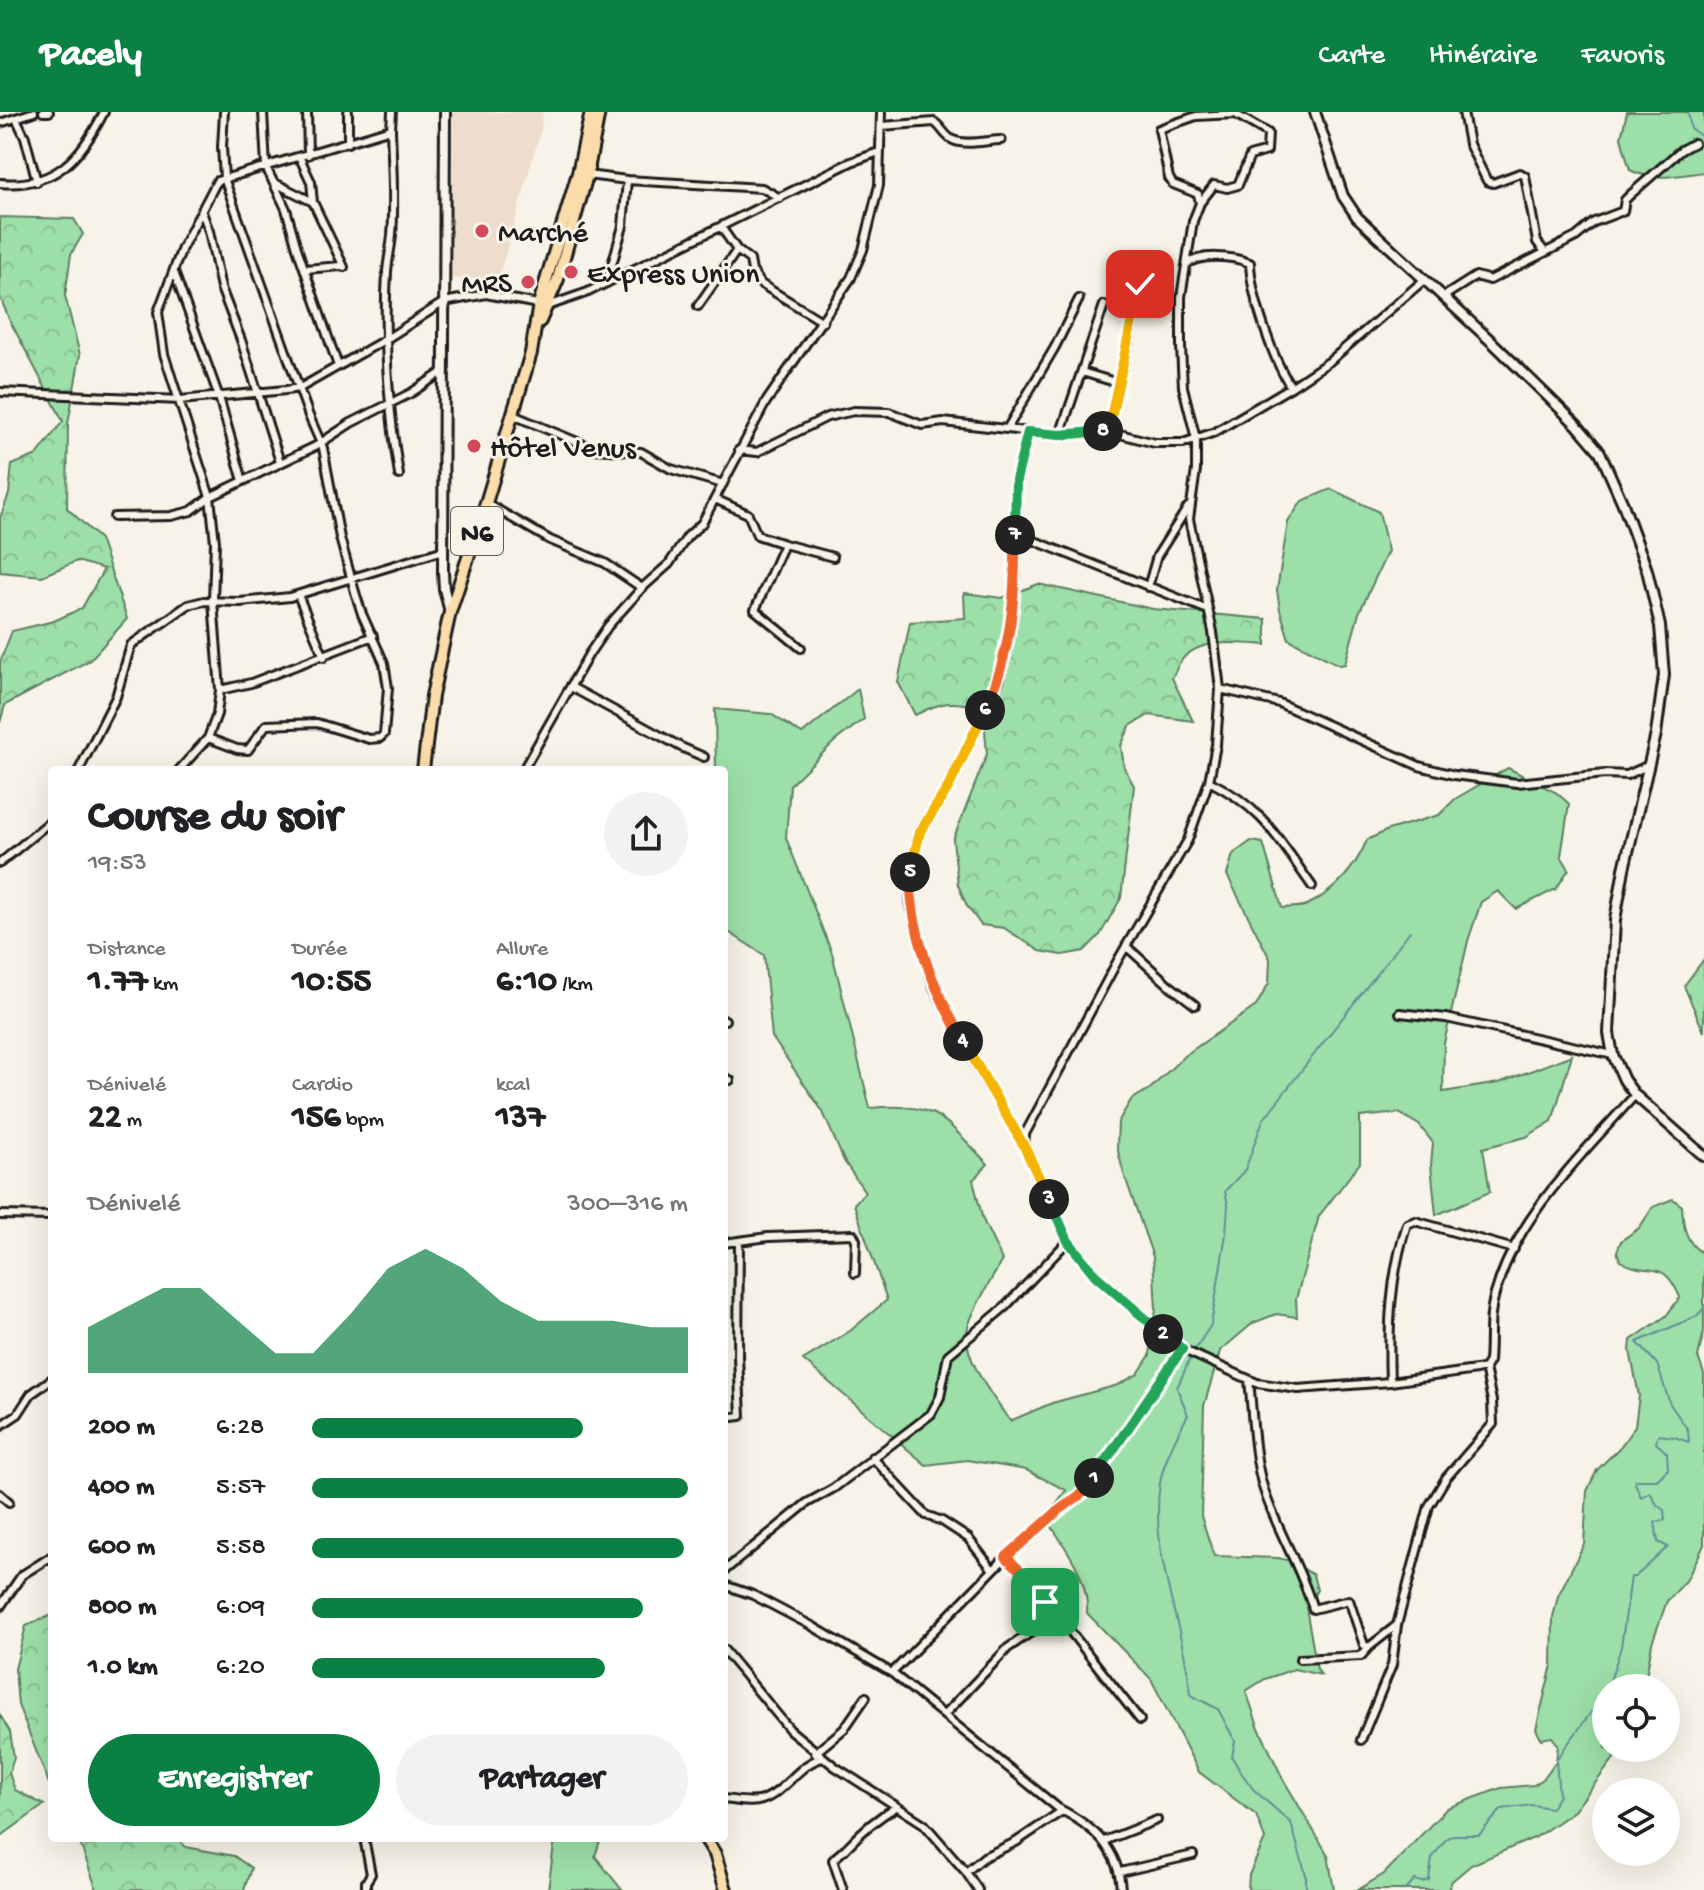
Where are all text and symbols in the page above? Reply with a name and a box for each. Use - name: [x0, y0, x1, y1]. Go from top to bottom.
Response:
- text: Pacely: [40, 34, 142, 78]
- text: Carte: [1319, 40, 1385, 73]
- text: Itinéraire: [1429, 40, 1537, 73]
- text: Favoris: [1581, 40, 1664, 73]
- place label: Marché: [498, 218, 588, 253]
- marker: Marché: [473, 222, 491, 240]
- pin: [1106, 250, 1174, 318]
- place label: Express Union: [587, 259, 759, 294]
- icon: check: [1118, 262, 1162, 306]
- marker: Express Union: [562, 263, 580, 281]
- place label: MRS: [462, 269, 512, 304]
- marker: MRS: [519, 273, 537, 291]
- pin: 8: [1083, 411, 1123, 451]
- text: 8: [1097, 418, 1109, 444]
- place label: Hôtel Venus: [490, 433, 637, 468]
- marker: Hôtel Venus: [465, 437, 483, 455]
- road number: N6: [451, 507, 503, 555]
- pin: 7: [995, 515, 1035, 555]
- text: 7: [1009, 522, 1021, 548]
- pin: 6: [965, 690, 1005, 730]
- text: 6: [979, 697, 991, 723]
- button: share: [604, 792, 688, 876]
- text: Course du soir: [88, 793, 341, 845]
- text: 19:53: [88, 849, 147, 880]
- pin: 5: [890, 852, 930, 892]
- text: 5: [904, 859, 916, 885]
- text: Distance: [88, 937, 166, 963]
- text: Durée: [292, 937, 347, 963]
- text: Allure: [496, 937, 548, 963]
- text: 1.77: [88, 963, 148, 1003]
- text: 10:55: [292, 963, 371, 1003]
- text: 6:10: [496, 963, 557, 1003]
- text: km: [148, 972, 178, 998]
- text: /km: [557, 972, 593, 998]
- pin: 4: [943, 1021, 983, 1061]
- text: 4: [958, 1028, 968, 1054]
- text: Dénivelé: [88, 1073, 166, 1099]
- text: Cardio: [292, 1073, 353, 1099]
- text: kcal: [496, 1073, 530, 1099]
- text: 22: [88, 1099, 121, 1139]
- text: 156: [292, 1099, 341, 1139]
- text: 137: [496, 1099, 545, 1139]
- text: m: [121, 1108, 142, 1134]
- text: bpm: [341, 1108, 384, 1134]
- pin: 3: [1029, 1179, 1069, 1219]
- text: 3: [1043, 1186, 1055, 1212]
- text: Dénivelé: [88, 1190, 180, 1221]
- text: 300–316 m: [567, 1190, 688, 1221]
- pin: 2: [1143, 1314, 1183, 1354]
- text: 2: [1158, 1321, 1168, 1347]
- text: 200 m: [88, 1413, 155, 1444]
- text: 6:28: [216, 1413, 264, 1444]
- pin: 1: [1074, 1458, 1114, 1498]
- text: 1: [1090, 1465, 1098, 1491]
- text: 400 m: [88, 1473, 154, 1504]
- text: 5:57: [216, 1473, 265, 1504]
- text: 600 m: [88, 1533, 155, 1564]
- text: 5:58: [216, 1533, 266, 1564]
- pin: [1011, 1568, 1079, 1636]
- icon: arrive: [1023, 1580, 1067, 1624]
- text: 800 m: [88, 1593, 156, 1624]
- text: 6:09: [216, 1593, 265, 1624]
- text: 1.0 km: [88, 1653, 158, 1684]
- text: 6:20: [216, 1653, 265, 1684]
- map controls: [1592, 1674, 1680, 1866]
- button: locate: [1592, 1674, 1680, 1762]
- button: Enregistrer: [88, 1734, 380, 1826]
- button: Partager: [396, 1734, 688, 1826]
- button: layers: [1592, 1778, 1680, 1866]

